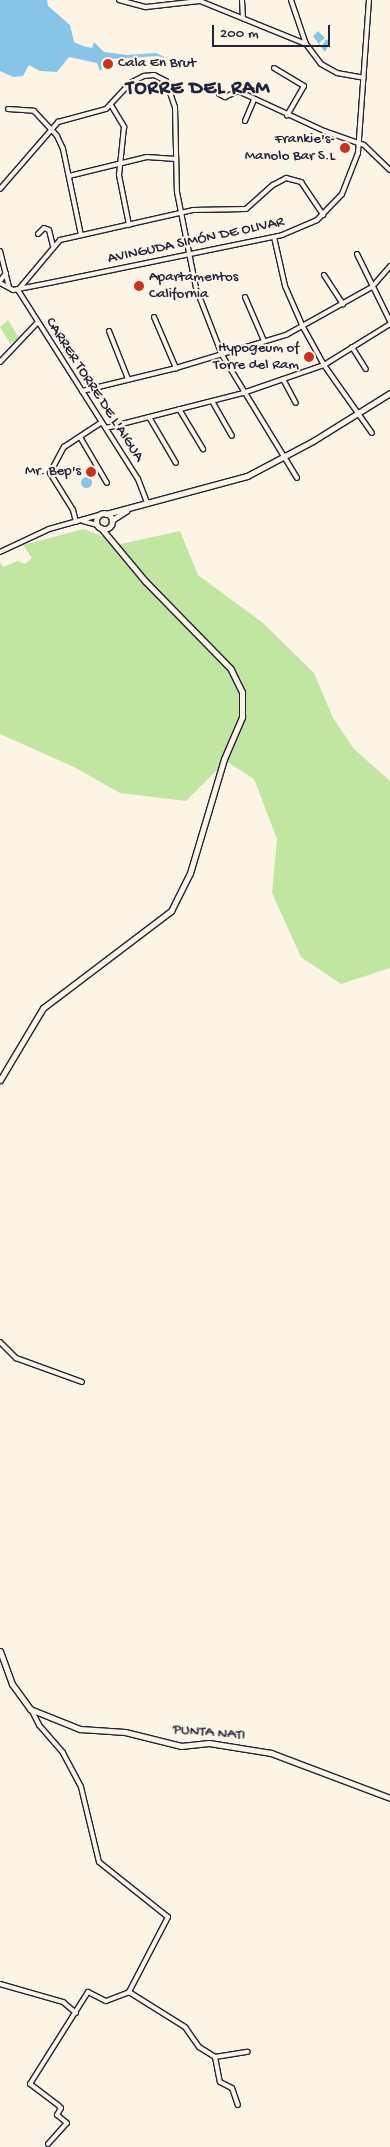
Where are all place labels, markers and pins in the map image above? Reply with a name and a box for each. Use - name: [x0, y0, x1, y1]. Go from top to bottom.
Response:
- place label: Cala En Brut: [118, 55, 196, 73]
- marker: Cala En Brut: [102, 58, 114, 70]
- place label: Frankie's- Manolo Bar S.L: [245, 130, 335, 165]
- marker: Frankie's- Manolo Bar S.L: [339, 142, 351, 154]
- place label: Apartamentos California: [149, 268, 238, 303]
- marker: Apartamentos California: [133, 280, 145, 292]
- place label: Hypogeum of Torre del Ram: [213, 339, 299, 374]
- marker: Hypogeum of Torre del Ram: [303, 351, 315, 363]
- place label: Mr. Bep's: [25, 463, 81, 481]
- marker: Mr. Bep's: [85, 466, 97, 478]

